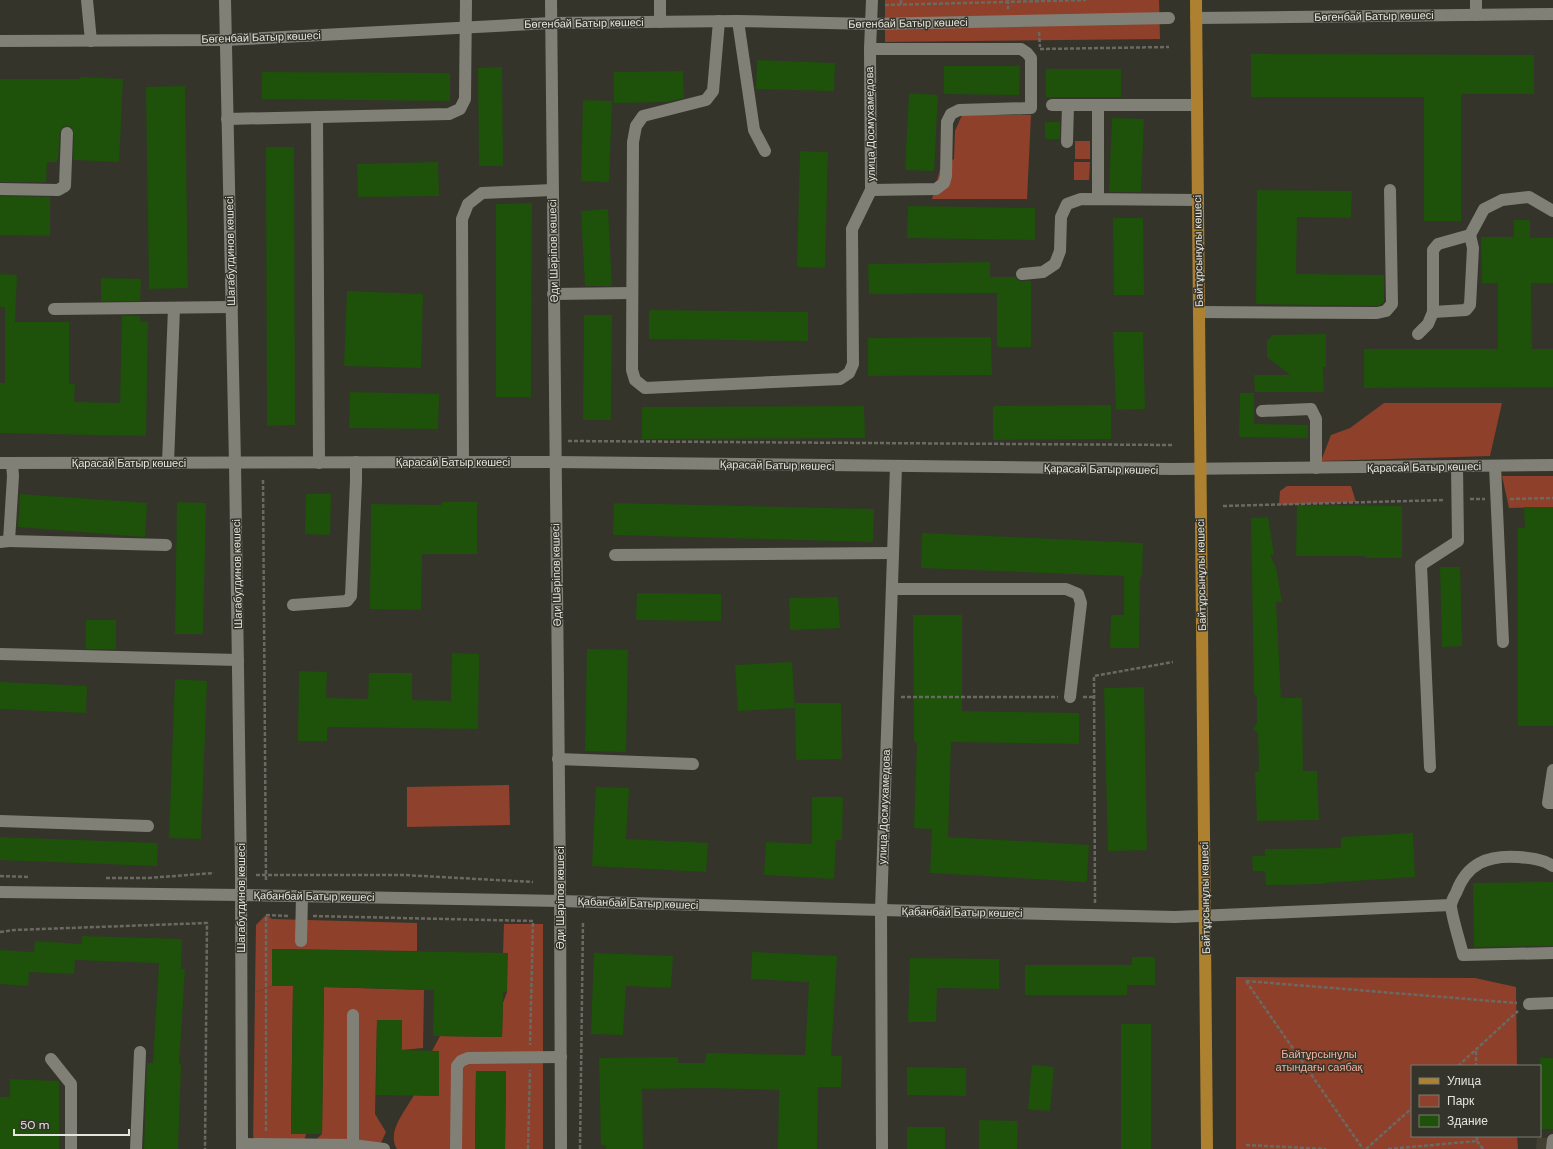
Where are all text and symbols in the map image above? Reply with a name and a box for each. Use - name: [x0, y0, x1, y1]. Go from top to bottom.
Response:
- street label: Бөгенбай Батыр көшесі: [1314, 8, 1434, 24]
- street label: Бөгенбай Батыр көшесі: [524, 15, 644, 31]
- street label: Бөгенбай Батыр көшесі: [848, 15, 968, 31]
- street label: Бөгенбай Батыр көшесі: [201, 28, 321, 46]
- street label: улица Досмухамедова: [862, 66, 878, 182]
- street label: Байтұрсынұлы көшесі: [1190, 195, 1206, 307]
- street label: Шагабутдинов көшесі: [222, 196, 238, 306]
- street label: Әди Шәріпов көшесі: [545, 199, 561, 303]
- street label: Қарасай Батыр көшесі: [396, 455, 510, 469]
- street label: Қарасай Батыр көшесі: [72, 456, 186, 470]
- street label: Қарасай Батыр көшесі: [720, 457, 834, 473]
- street label: Қарасай Батыр көшесі: [1367, 459, 1481, 475]
- street label: Қарасай Батыр көшесі: [1044, 461, 1158, 477]
- street label: Шагабутдинов көшесі: [229, 519, 245, 629]
- street label: Байтұрсынұлы көшесі: [1193, 519, 1209, 631]
- street label: Әди Шәріпов көшесі: [548, 523, 564, 627]
- street label: улица Досмухамедова: [875, 748, 893, 865]
- street label: Байтұрсынұлы көшесі: [1197, 842, 1213, 954]
- street label: Шагабутдинов көшесі: [234, 843, 248, 953]
- street label: Әди Шәріпов көшесі: [553, 846, 567, 950]
- street label: Қабанбай Батыр көшесі: [253, 888, 375, 904]
- street label: Қабанбай Батыр көшесі: [577, 894, 699, 912]
- street label: Қабанбай Батыр көшесі: [901, 904, 1023, 920]
- park label: Байтұрсынұлы атындағы саябақ: [1276, 1047, 1363, 1074]
- legend: [1411, 1065, 1541, 1137]
- text: Улица: [1447, 1073, 1481, 1089]
- text: Парк: [1447, 1093, 1475, 1109]
- scale bar: [14, 1111, 129, 1137]
- text: Здание: [1447, 1113, 1488, 1129]
- text: 50 m: [20, 1117, 49, 1133]

